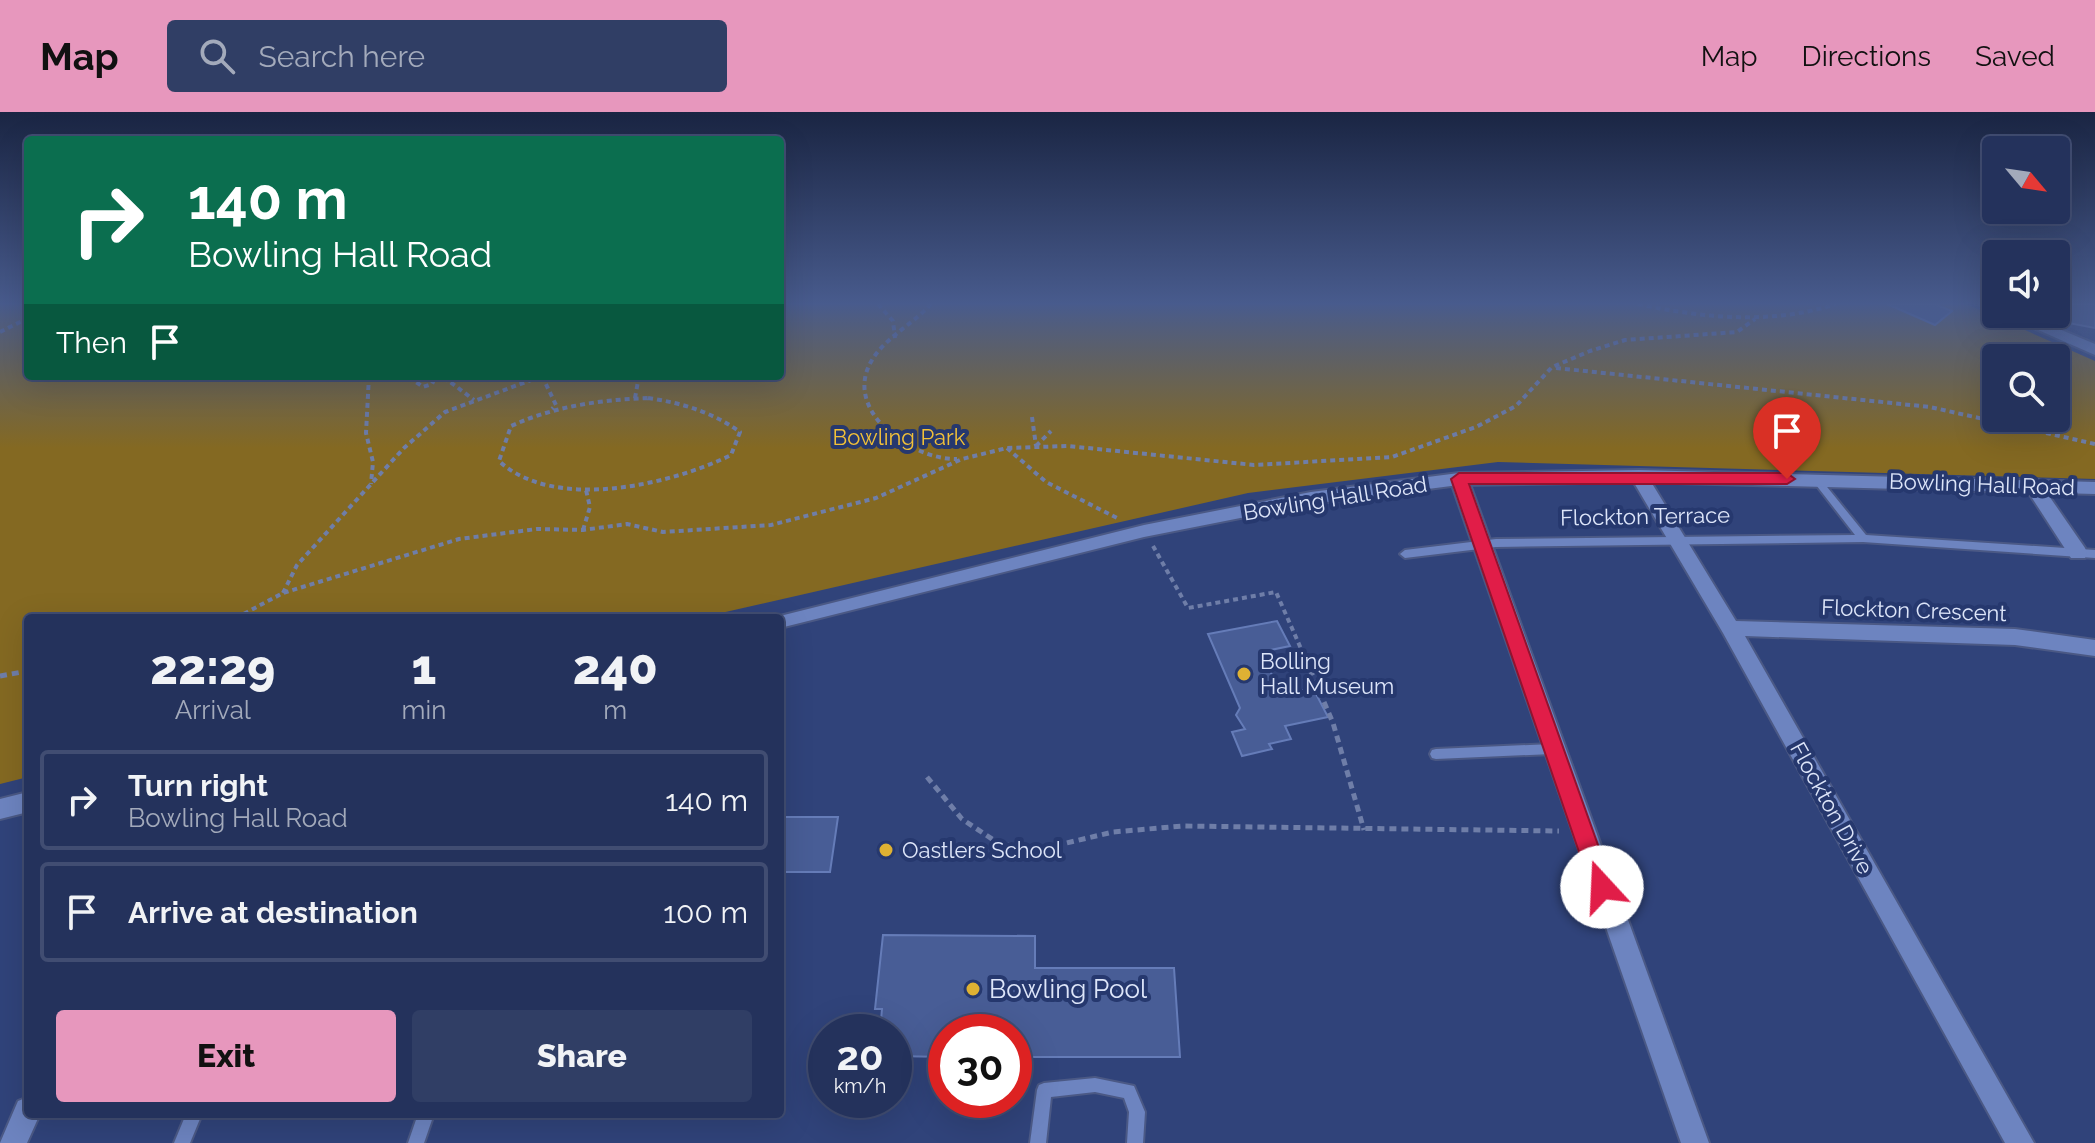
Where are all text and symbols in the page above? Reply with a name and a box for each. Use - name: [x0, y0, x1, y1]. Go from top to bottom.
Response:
- search box: [167, 20, 727, 92]
- text: Map: [40, 34, 119, 79]
- icon: search: [195, 34, 239, 78]
- text: Search here: [259, 39, 425, 74]
- text: Map: [1701, 40, 1758, 73]
- text: Directions: [1802, 40, 1931, 73]
- text: Saved: [1975, 40, 2055, 73]
- north arrow: [1982, 136, 2070, 224]
- map controls: [1982, 136, 2070, 432]
- text: 140 m: [188, 166, 348, 232]
- icon: right: [56, 168, 160, 272]
- text: Bowling Hall Road: [188, 233, 492, 275]
- button: sound: [1982, 240, 2070, 328]
- icon: arrive: [143, 320, 187, 364]
- text: Then: [56, 325, 127, 360]
- button: search: [1982, 344, 2070, 432]
- pin: [1753, 397, 1821, 479]
- icon: arrive: [1765, 409, 1809, 453]
- park label: Bowling Park: [833, 424, 966, 450]
- street label: Bowling Hall Road: [1889, 468, 2075, 500]
- street label: Bowling Hall Road: [1241, 471, 1429, 525]
- street label: Flockton Terrace: [1560, 502, 1730, 530]
- street label: Flockton Crescent: [1821, 594, 2008, 626]
- text: 22:29: [150, 639, 275, 695]
- text: 1: [412, 639, 436, 695]
- text: 240: [573, 639, 658, 695]
- place label: Bolling Hall Museum: [1260, 648, 1394, 699]
- marker: Bolling Hall Museum: [1235, 665, 1253, 683]
- text: Arrival: [175, 695, 251, 725]
- text: min: [402, 695, 446, 725]
- text: m: [603, 695, 627, 725]
- street label: Flockton Drive: [1785, 737, 1879, 879]
- text: Turn right: [128, 768, 268, 803]
- icon: right: [60, 778, 104, 822]
- text: 140 m: [665, 783, 748, 818]
- text: Bowling Hall Road: [128, 803, 348, 833]
- place label: Oastlers School: [902, 837, 1062, 863]
- marker: Oastlers School: [877, 841, 895, 859]
- position arrow: [1560, 845, 1644, 929]
- icon: arrive: [60, 890, 104, 934]
- text: Arrive at destination: [128, 895, 418, 930]
- text: 100 m: [663, 895, 748, 930]
- place label: Bowling Pool: [989, 974, 1148, 1004]
- marker: Bowling Pool: [964, 980, 982, 998]
- button: Exit: [56, 1010, 396, 1102]
- button: Share: [412, 1010, 752, 1102]
- speed limit sign: 30: [928, 1014, 1032, 1118]
- text: 20: [836, 1032, 884, 1079]
- text: km/h: [834, 1074, 886, 1098]

